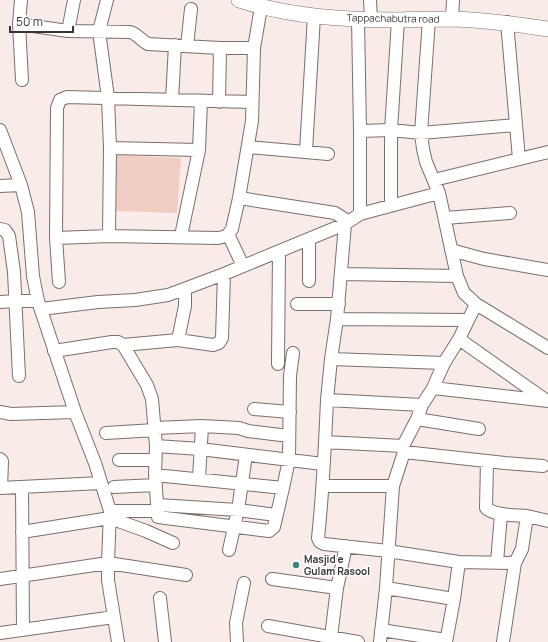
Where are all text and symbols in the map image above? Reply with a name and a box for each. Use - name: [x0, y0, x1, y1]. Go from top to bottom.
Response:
- scale bar: [10, 8, 73, 34]
- street label: Tappachabutra road: [346, 10, 440, 26]
- text: 50 m: [16, 13, 43, 30]
- place label: Masjid e Gulam Rasool: [304, 552, 370, 578]
- marker: Masjid e Gulam Rasool: [291, 560, 301, 570]

